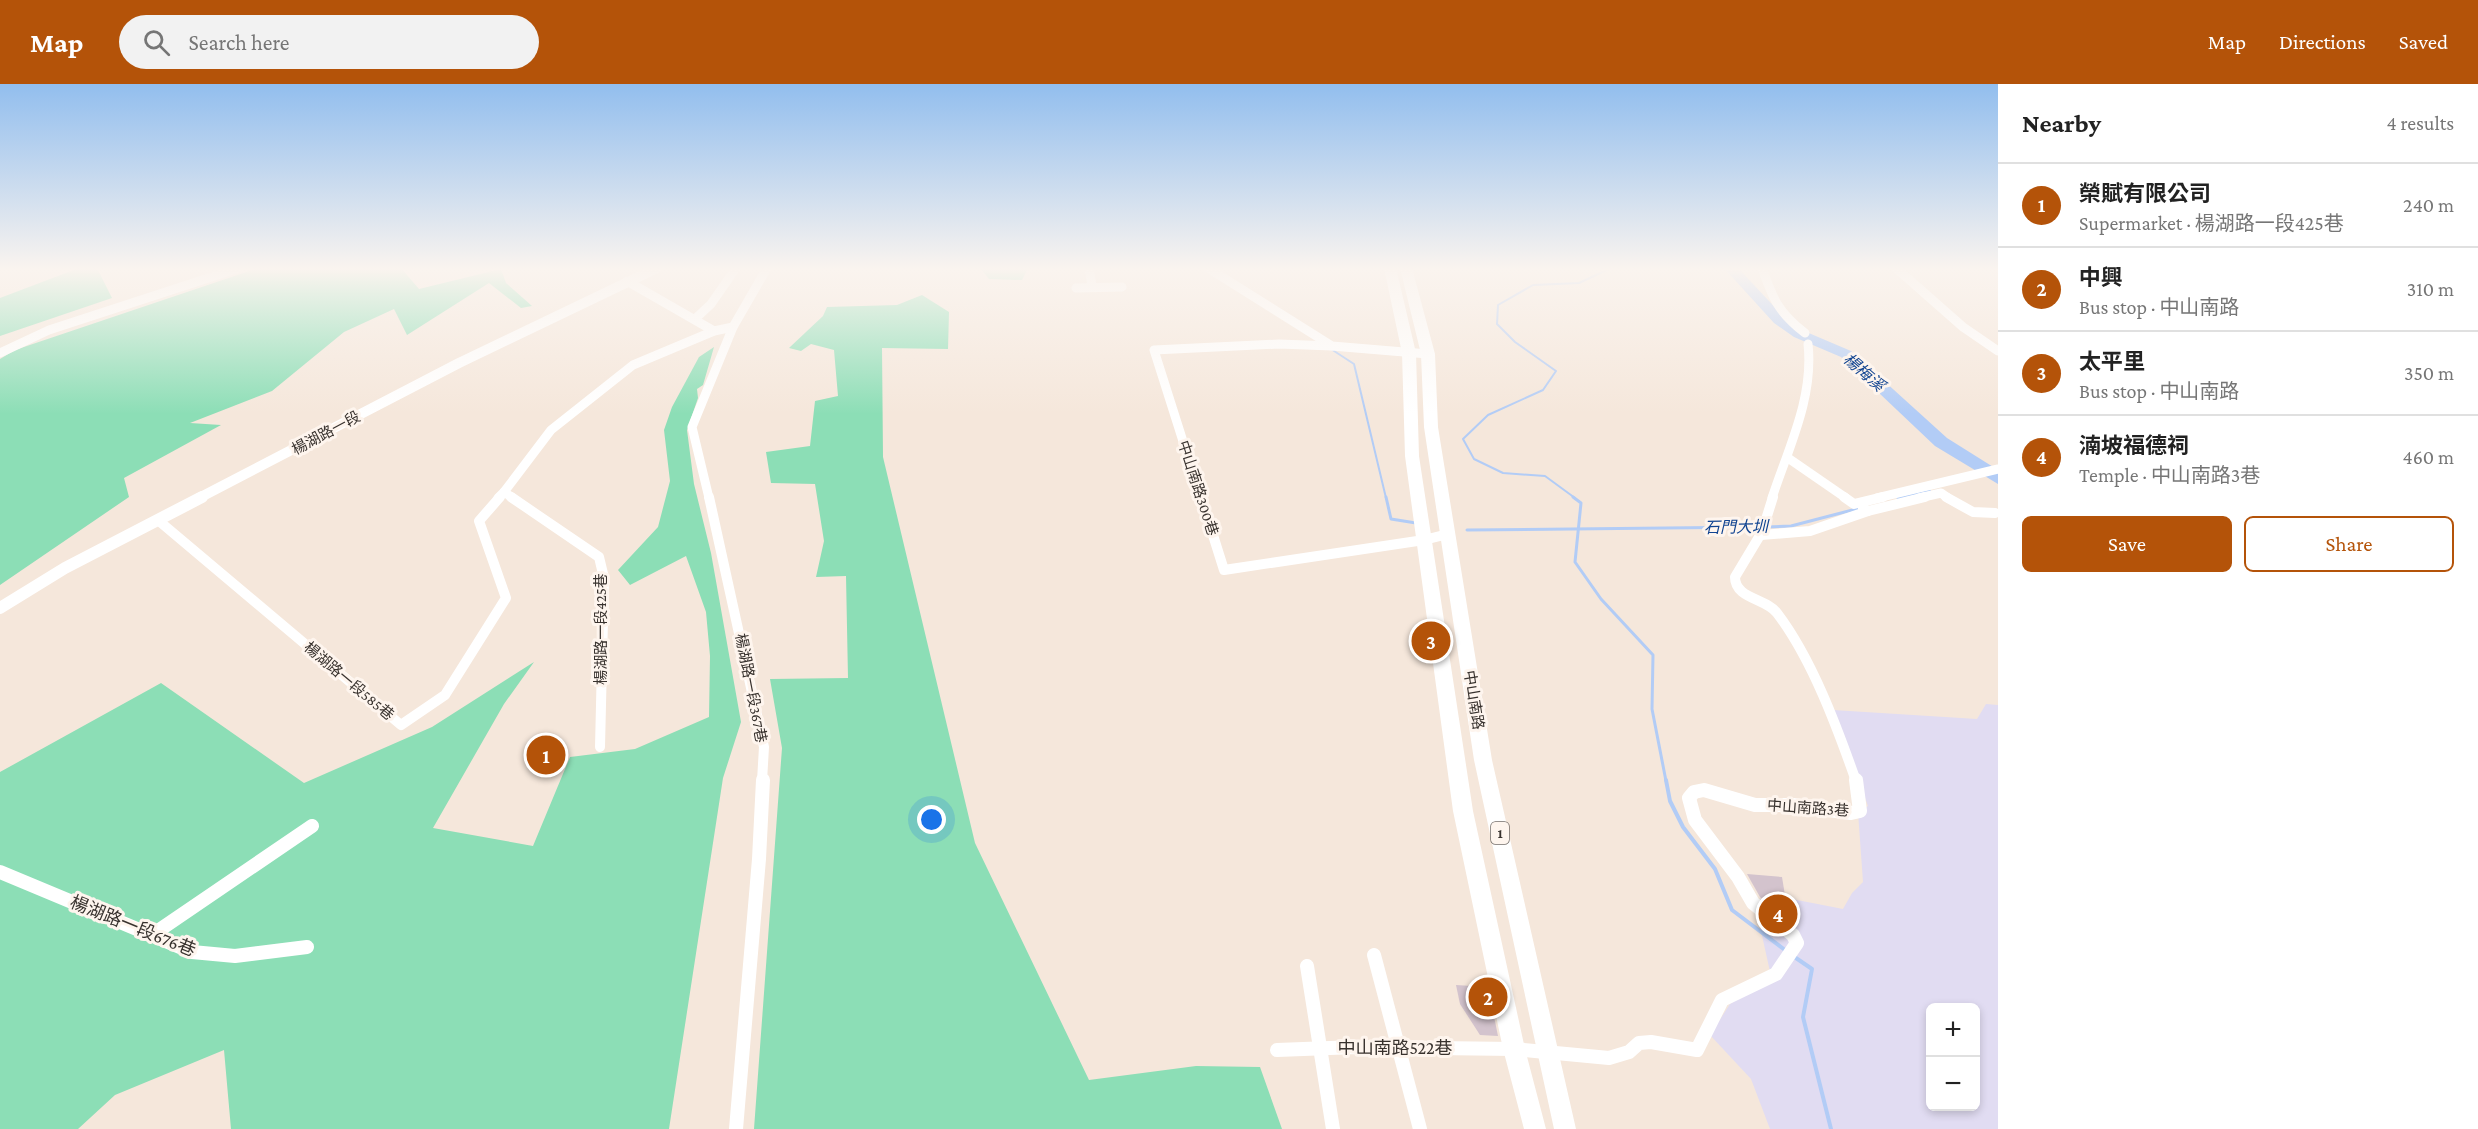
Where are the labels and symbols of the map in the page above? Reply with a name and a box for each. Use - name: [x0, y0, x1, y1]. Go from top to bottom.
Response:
- water label: 楊梅溪: [1840, 350, 1889, 395]
- street label: 楊湖路一段: [289, 408, 363, 458]
- street label: 中山南路300巷: [1175, 438, 1221, 538]
- water label: 石門大圳: [1704, 518, 1770, 536]
- street label: 楊湖路一段425巷: [593, 573, 609, 685]
- pin: 3: [1412, 618, 1450, 664]
- street label: 楊湖路一段367巷: [733, 632, 769, 744]
- street label: 楊湖路一段585巷: [301, 639, 397, 723]
- street label: 中山南路: [1461, 669, 1487, 731]
- pin: 1: [526, 732, 566, 778]
- street label: 中山南路3巷: [1766, 797, 1850, 819]
- your location: [917, 805, 946, 834]
- road number: 1: [1491, 822, 1509, 844]
- street label: 楊湖路一段676巷: [67, 892, 199, 960]
- pin: 4: [1758, 892, 1798, 936]
- pin: 2: [1468, 974, 1508, 1020]
- street label: 中山南路522巷: [1337, 1038, 1453, 1058]

